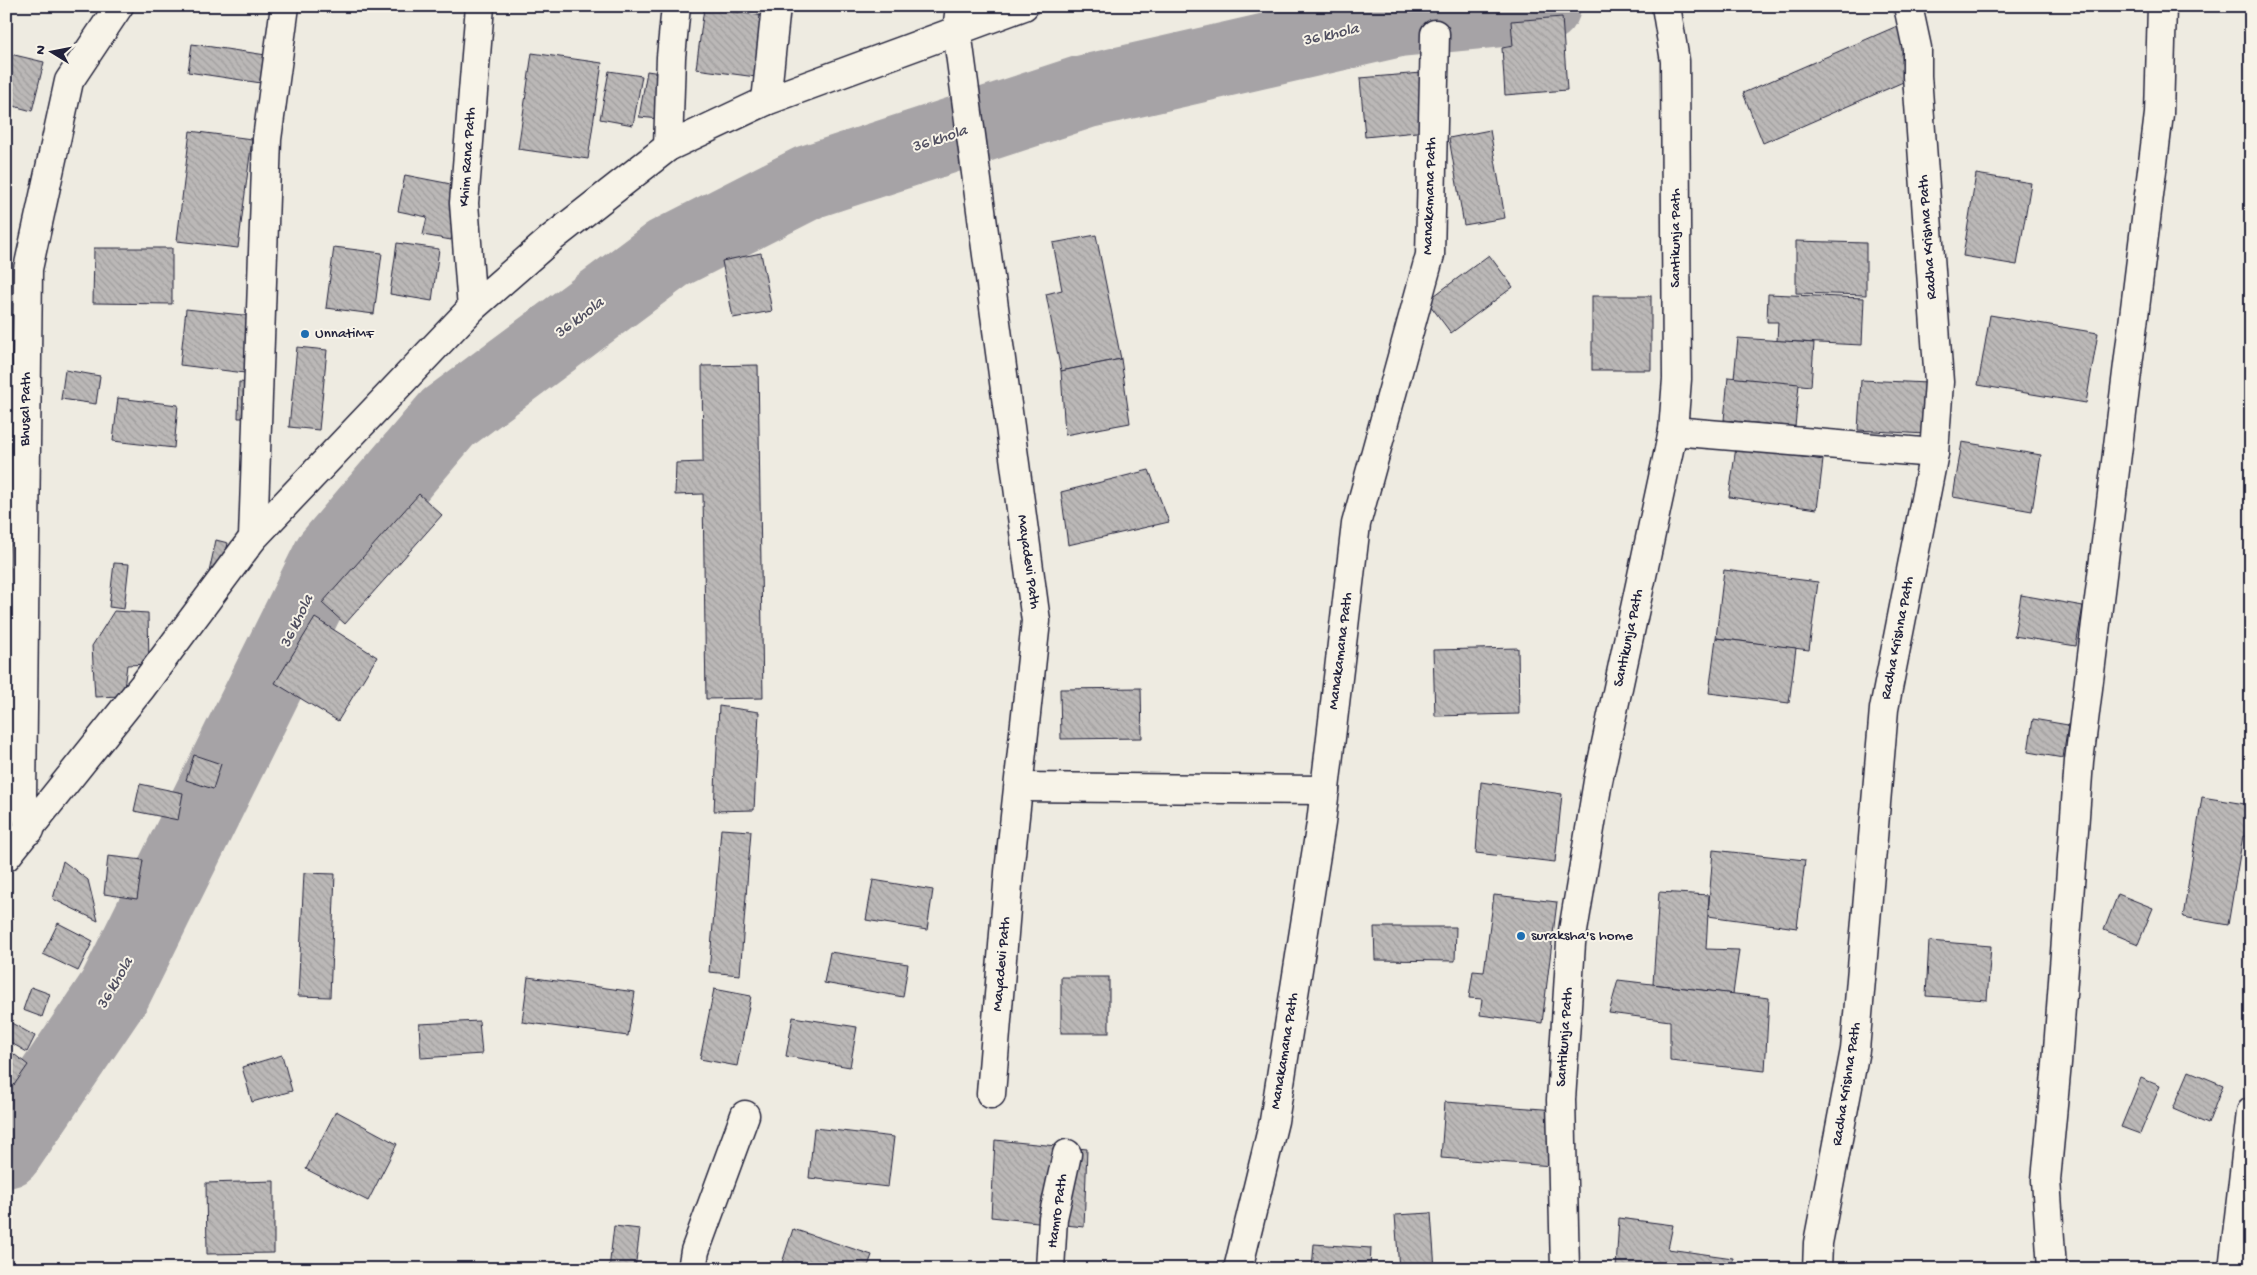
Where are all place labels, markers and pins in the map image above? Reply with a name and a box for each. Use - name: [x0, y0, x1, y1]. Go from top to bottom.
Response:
- place label: UnnatiMF: [315, 325, 375, 343]
- marker: UnnatiMF: [299, 328, 311, 340]
- place label: suraksha's home: [1531, 927, 1633, 945]
- marker: suraksha's home: [1515, 930, 1527, 942]

